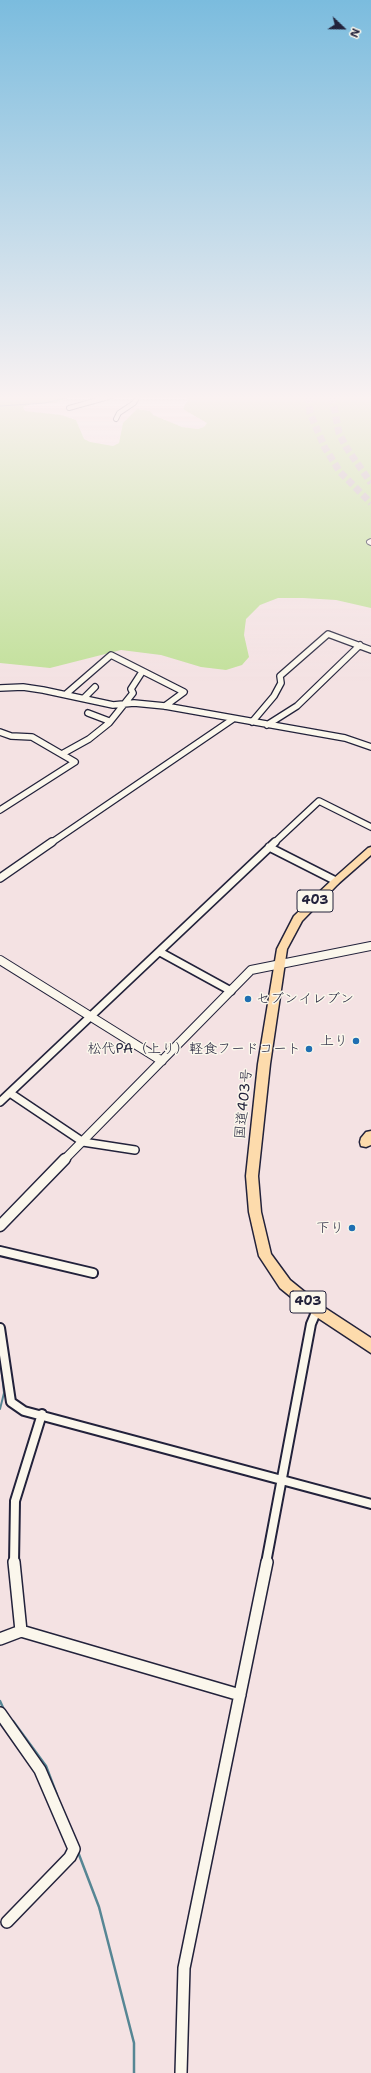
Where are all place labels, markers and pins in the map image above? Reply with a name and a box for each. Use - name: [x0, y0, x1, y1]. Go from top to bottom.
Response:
- place label: セブンイレブン: [256, 991, 354, 1007]
- marker: セブンイレブン: [243, 994, 253, 1004]
- place label: 上り: [320, 1033, 348, 1049]
- marker: 上り: [351, 1036, 361, 1046]
- place label: 松代PA（上り）軽食フードコート: [88, 1041, 301, 1057]
- marker: 松代PA（上り）軽食フードコート: [304, 1044, 314, 1054]
- place label: 下り: [316, 1220, 344, 1236]
- marker: 下り: [347, 1223, 357, 1233]

